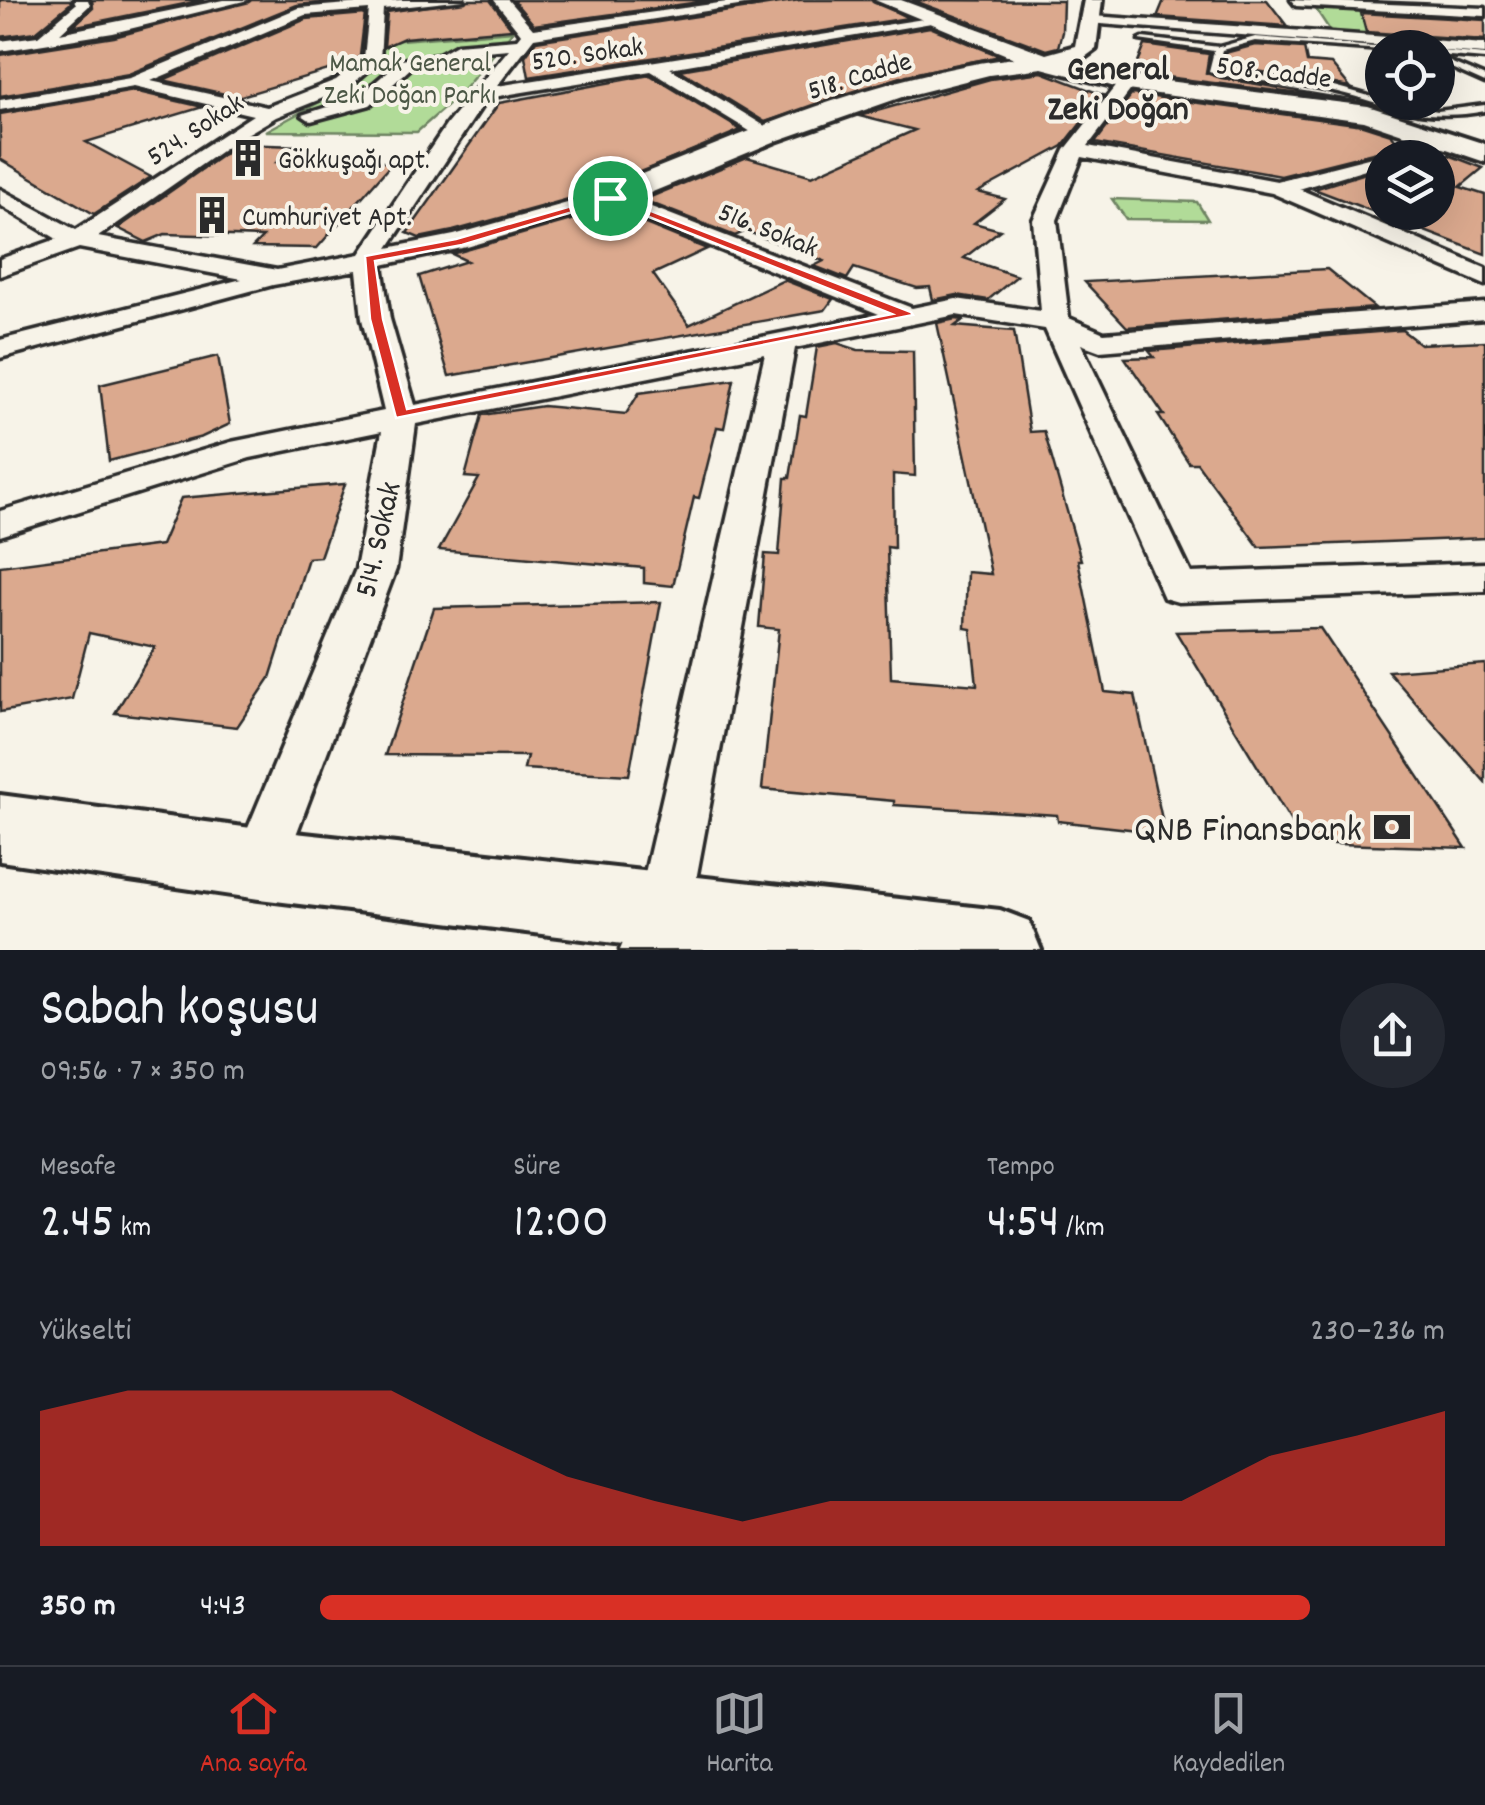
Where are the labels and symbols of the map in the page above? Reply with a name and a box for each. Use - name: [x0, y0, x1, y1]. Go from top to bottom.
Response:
- street label: 520. Sokak: [529, 29, 646, 85]
- street label: 518. Cadde: [803, 44, 917, 114]
- park label: Mamak General Zeki Doğan Parkı: [324, 46, 496, 118]
- district label: General Zeki Doğan: [1047, 47, 1189, 137]
- street label: 508. Cadde: [1213, 48, 1333, 102]
- street label: 524. Sokak: [140, 86, 253, 179]
- building icon: Gökkuşağı apt.: [227, 137, 269, 179]
- place label: Gökkuşağı apt.: [278, 143, 430, 183]
- pin: [568, 156, 653, 241]
- building icon: Cumhuriyet Apt.: [191, 194, 233, 236]
- street label: 516. Sokak: [711, 194, 823, 271]
- place label: Cumhuriyet Apt.: [242, 200, 411, 240]
- street label: 514. Sokak: [345, 478, 416, 602]
- place label: QNB Finansbank: [1134, 805, 1362, 860]
- bank icon: QNB Finansbank: [1371, 806, 1413, 848]

